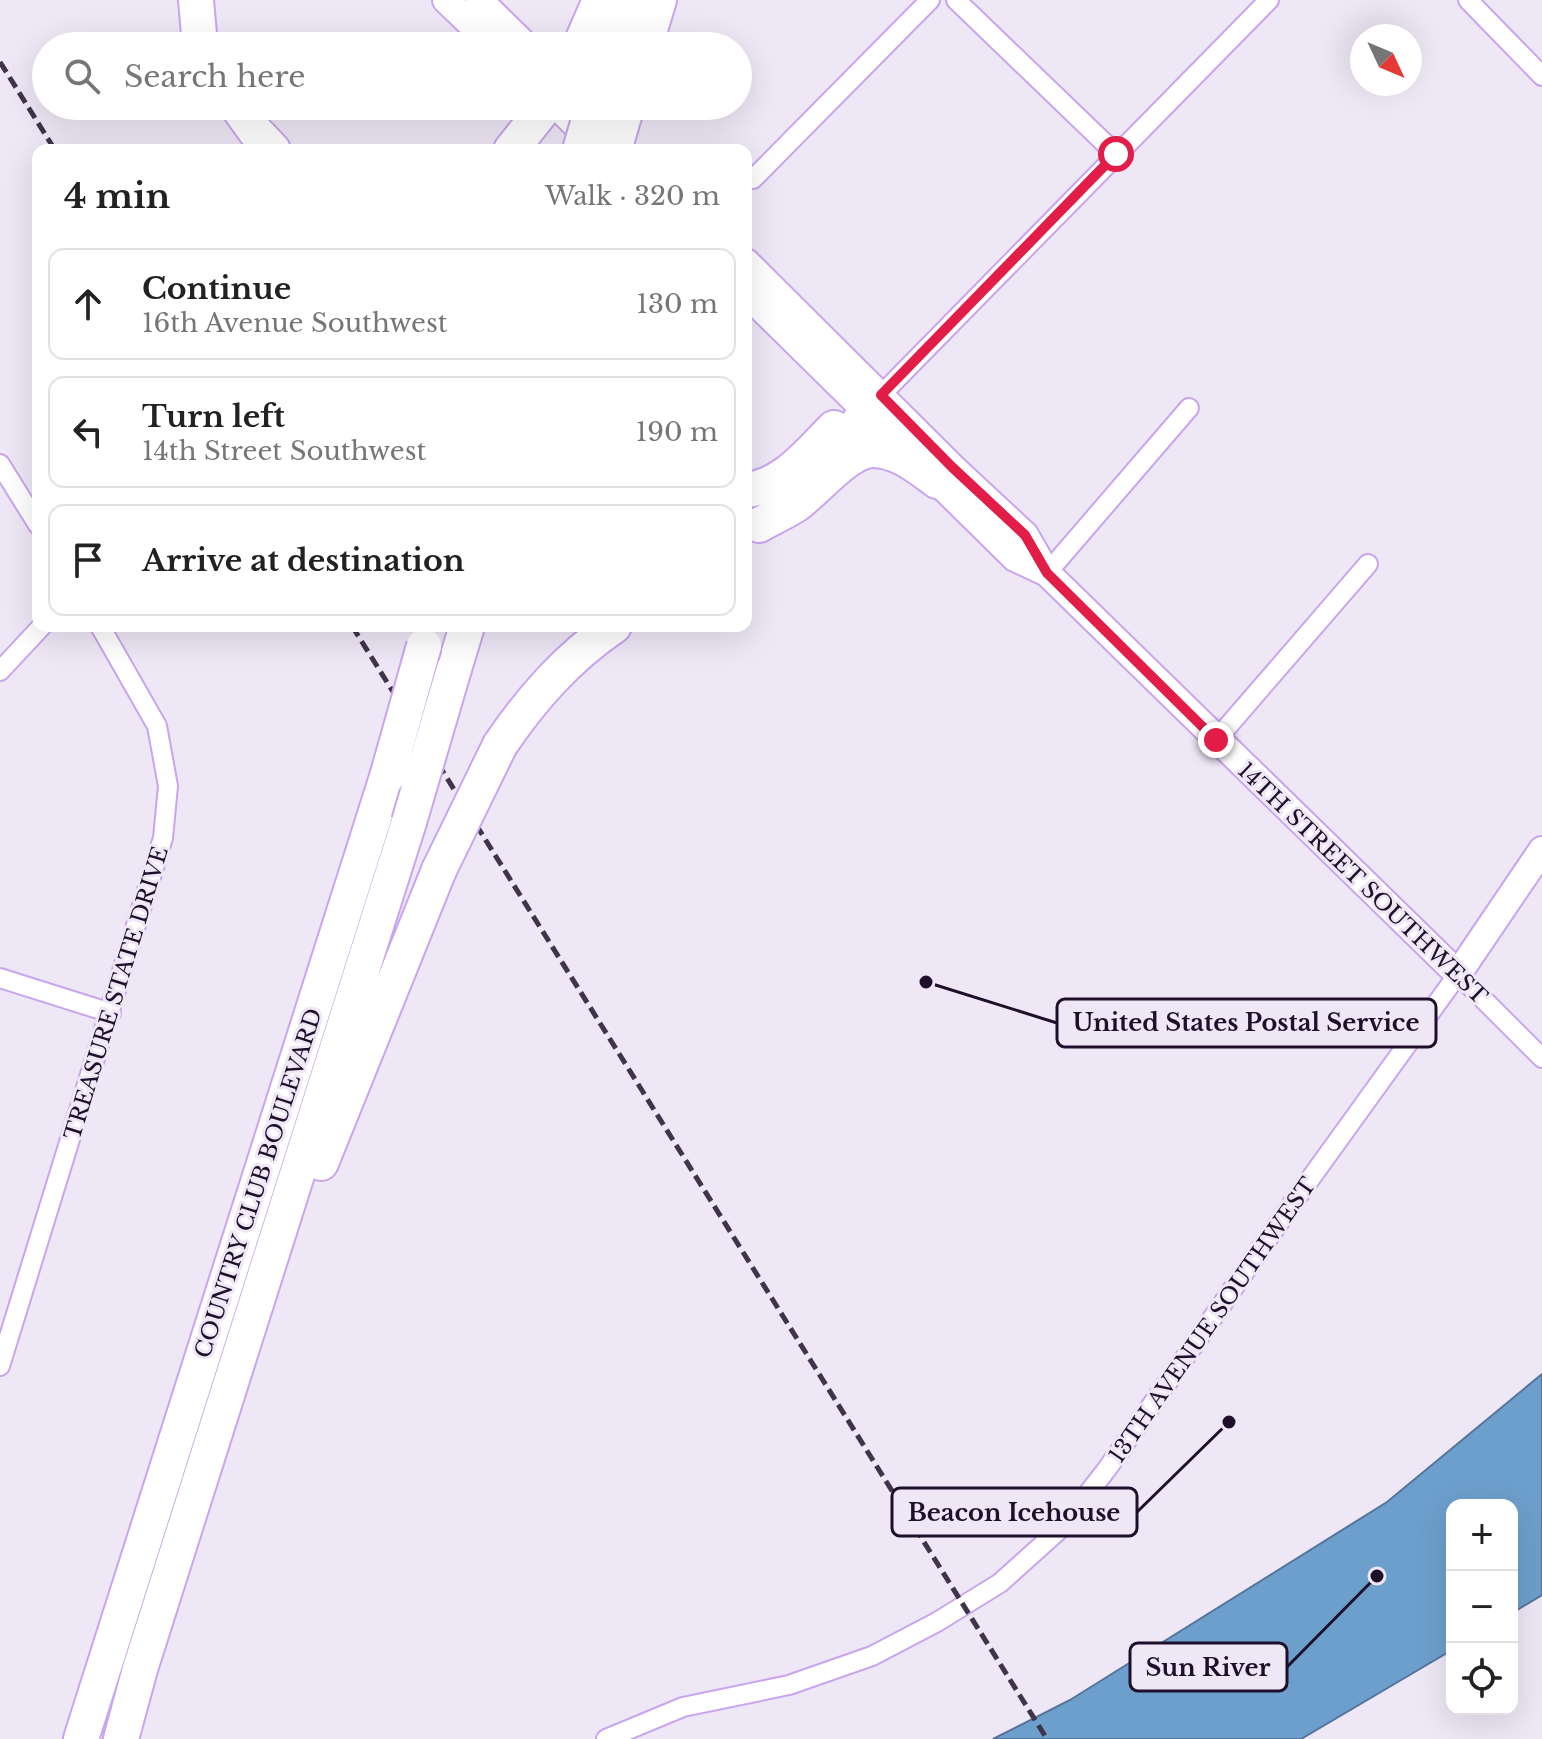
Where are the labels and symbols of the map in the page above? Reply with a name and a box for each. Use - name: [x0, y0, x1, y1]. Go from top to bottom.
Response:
- north arrow: [1350, 24, 1422, 96]
- route start: [1098, 136, 1134, 172]
- route end: [1198, 722, 1234, 758]
- street label: 14TH STREET SOUTHWEST: [1232, 757, 1493, 1010]
- street label: TREASURE STATE DRIVE: [59, 843, 174, 1143]
- callout: United States Postal Service: [1057, 999, 1436, 1047]
- street label: COUNTRY CLUB BOULEVARD: [189, 1005, 328, 1361]
- text: United States Postal Service: [1073, 1008, 1419, 1037]
- street label: 13TH AVENUE SOUTHWEST: [1103, 1172, 1322, 1468]
- callout: Beacon Icehouse: [892, 1488, 1137, 1536]
- text: Beacon Icehouse: [908, 1498, 1120, 1527]
- callout: Sun River: [1130, 1643, 1287, 1691]
- text: Sun River: [1145, 1653, 1271, 1682]

